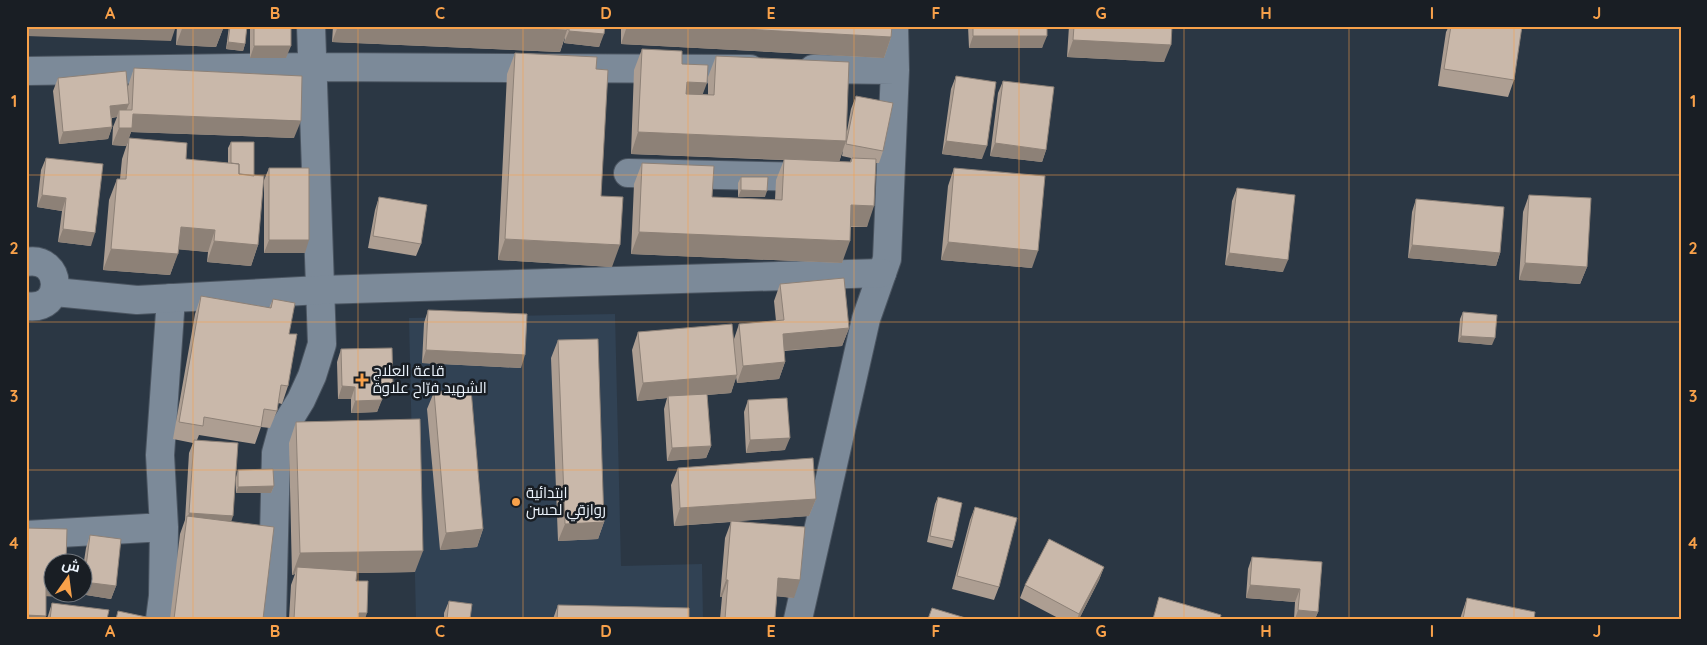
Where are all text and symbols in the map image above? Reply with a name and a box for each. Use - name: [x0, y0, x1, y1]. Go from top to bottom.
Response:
- text: A: [105, 3, 116, 23]
- text: B: [270, 3, 280, 23]
- text: C: [435, 3, 445, 23]
- text: D: [600, 3, 612, 23]
- text: E: [766, 3, 776, 23]
- text: F: [932, 3, 941, 23]
- text: G: [1095, 3, 1107, 23]
- text: H: [1260, 3, 1272, 23]
- text: I: [1430, 3, 1434, 23]
- text: J: [1593, 3, 1601, 23]
- text: 1: [11, 91, 17, 111]
- text: 1: [1690, 91, 1696, 111]
- text: 2: [9, 238, 19, 258]
- text: 2: [1688, 238, 1698, 258]
- place label: قاعة العلاج الشهيد فرّاح علاوة: [373, 361, 487, 399]
- marker: قاعة العلاج الشهيد فرّاح علاوة: [355, 373, 369, 387]
- text: 3: [10, 386, 18, 406]
- text: 3: [1689, 386, 1697, 406]
- place label: ابتدائية روازقي لحسن: [526, 483, 606, 522]
- marker: ابتدائية روازقي لحسن: [510, 496, 522, 508]
- text: 4: [9, 533, 19, 553]
- text: 4: [1688, 533, 1698, 553]
- north arrow: [42, 552, 92, 602]
- text: ش: [60, 554, 82, 576]
- text: A: [105, 621, 116, 641]
- text: B: [270, 621, 280, 641]
- text: C: [435, 621, 445, 641]
- text: D: [600, 621, 612, 641]
- text: E: [766, 621, 776, 641]
- text: F: [932, 621, 941, 641]
- text: G: [1095, 621, 1107, 641]
- text: H: [1260, 621, 1272, 641]
- text: I: [1430, 621, 1434, 641]
- text: J: [1593, 621, 1601, 641]

